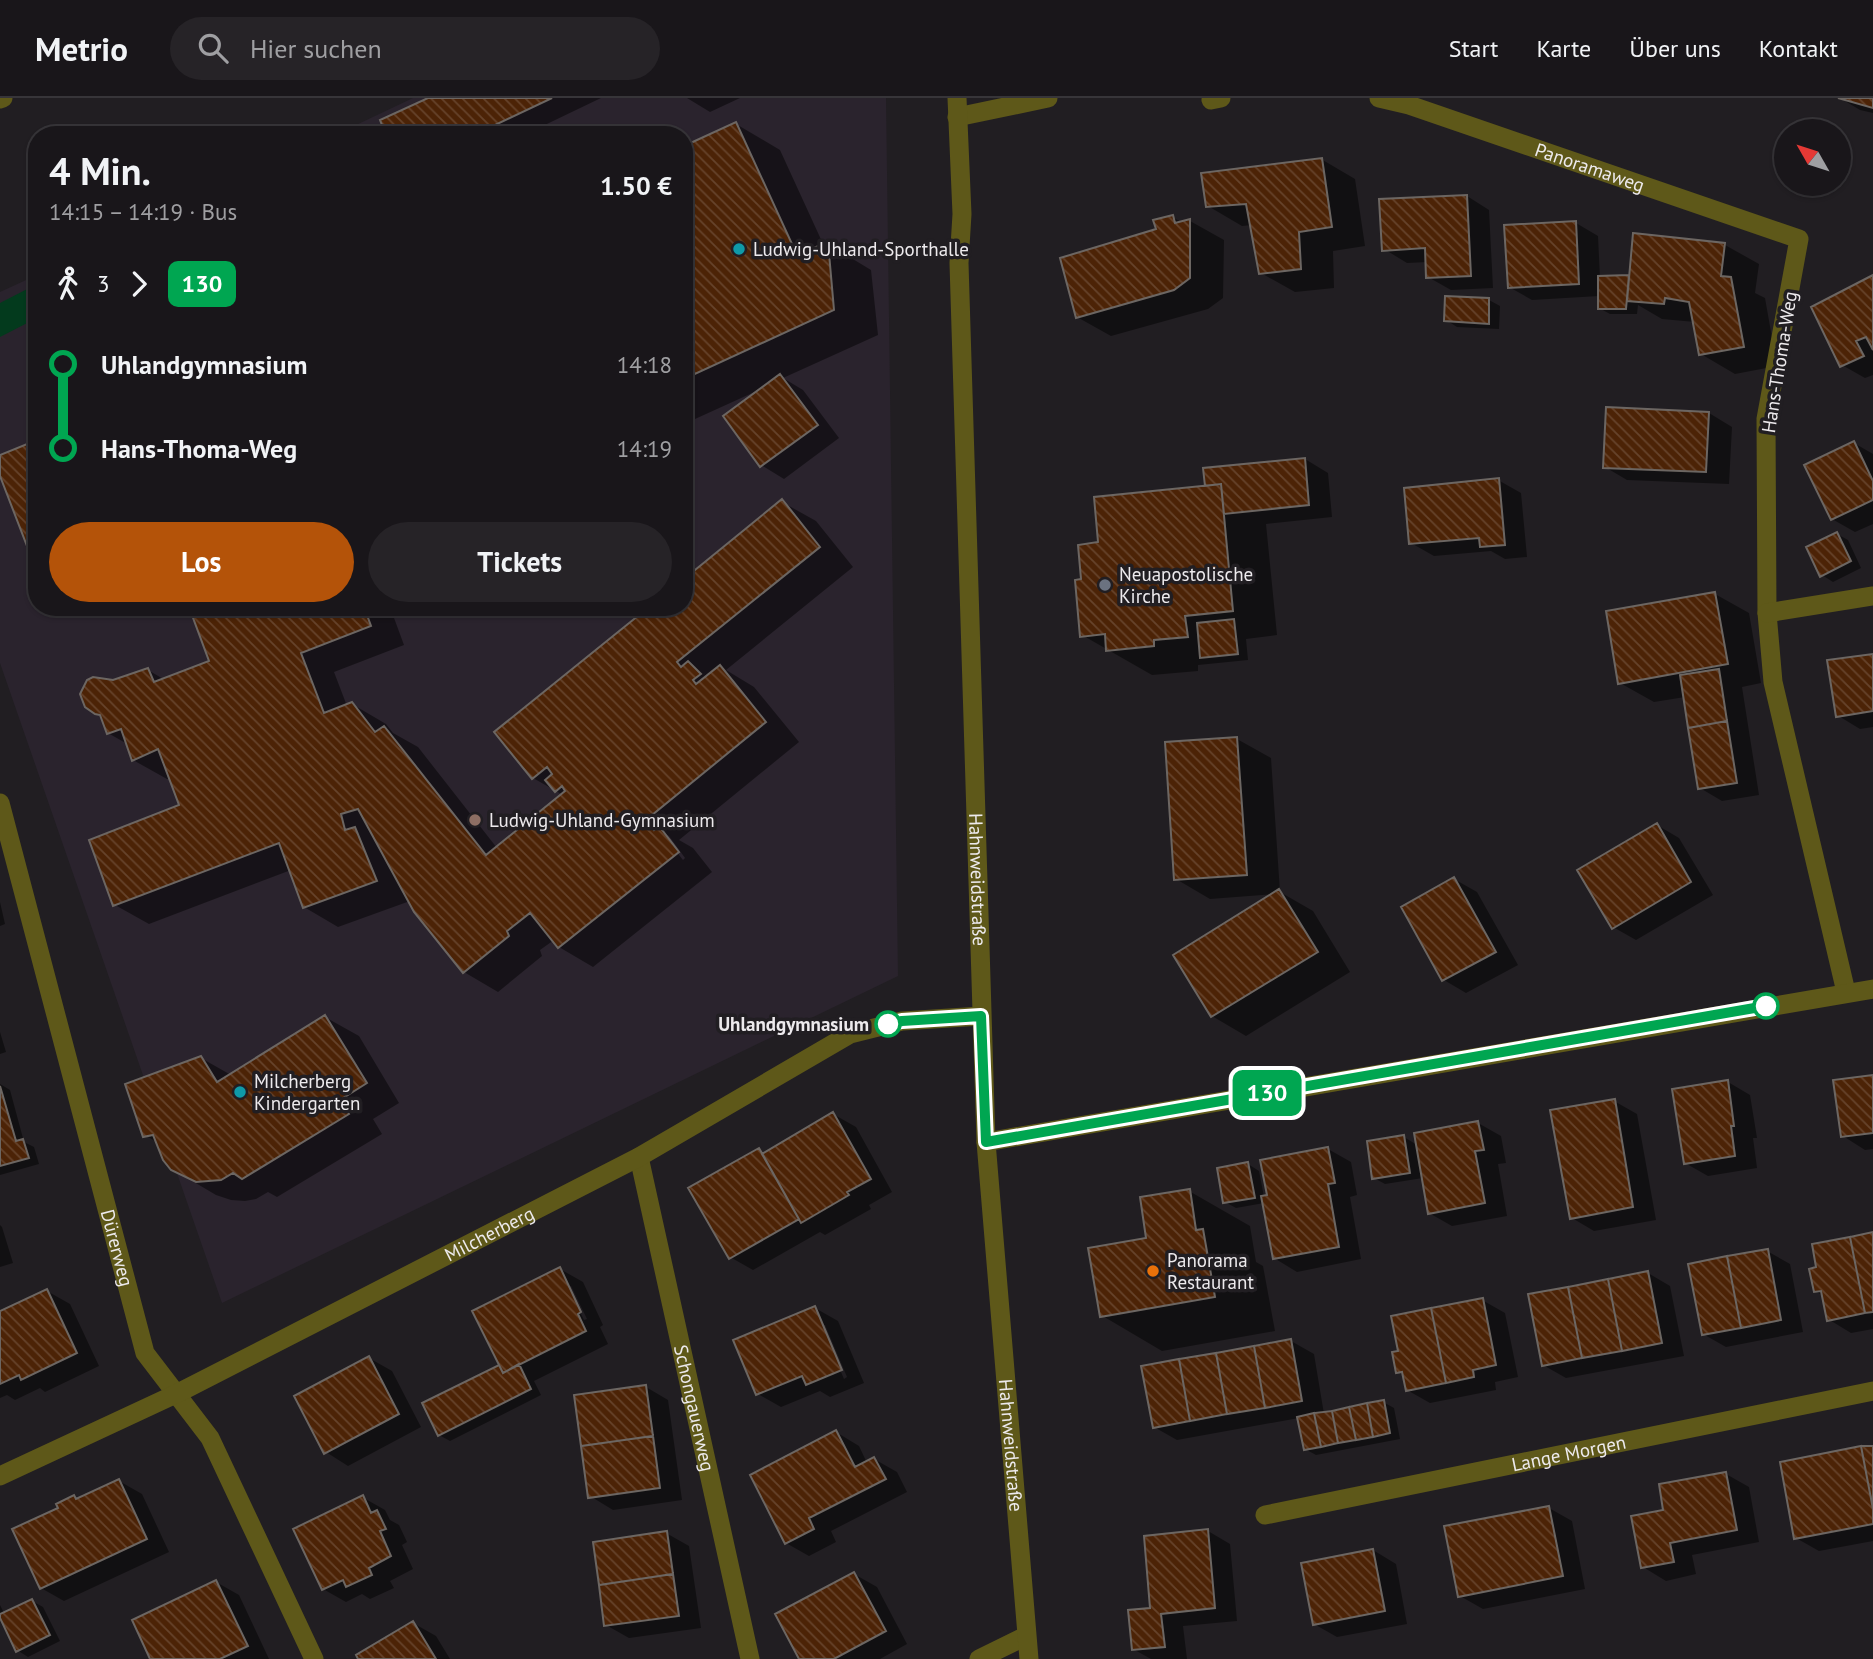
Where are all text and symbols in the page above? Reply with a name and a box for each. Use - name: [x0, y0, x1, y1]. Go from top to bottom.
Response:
- search box: [170, 17, 660, 80]
- text: Metrio: [35, 27, 128, 70]
- icon: search: [194, 29, 232, 67]
- text: Hier suchen: [250, 32, 382, 65]
- text: Start: [1449, 33, 1498, 64]
- text: Karte: [1536, 33, 1591, 64]
- text: Über uns: [1629, 33, 1721, 64]
- text: Kontakt: [1759, 33, 1838, 64]
- north arrow: [1774, 119, 1852, 196]
- map controls: [1774, 119, 1851, 196]
- street label: Panoramaweg: [1532, 137, 1648, 197]
- text: 4 Min.: [49, 146, 151, 195]
- text: 1.50 €: [600, 169, 672, 202]
- text: 14:15 – 14:19 · Bus: [49, 197, 237, 226]
- place label: Ludwig-Uhland-Sporthalle: [753, 237, 969, 261]
- marker: Ludwig-Uhland-Sporthalle: [731, 241, 747, 257]
- icon: walk: [49, 265, 87, 303]
- icon: forward: [120, 265, 158, 303]
- text: 130: [182, 268, 222, 299]
- text: 3: [97, 269, 110, 298]
- street label: Hans-Thoma-Weg: [1756, 289, 1802, 435]
- text: Uhlandgymnasium: [101, 348, 307, 381]
- text: 14:18: [617, 350, 672, 379]
- text: Hans-Thoma-Weg: [101, 432, 297, 465]
- text: 14:19: [617, 434, 672, 463]
- button: Los: [49, 522, 354, 602]
- button: Tickets: [368, 522, 672, 602]
- place label: Neuapostolische Kirche: [1119, 562, 1253, 608]
- marker: Neuapostolische Kirche: [1097, 577, 1113, 593]
- place label: Ludwig-Uhland-Gymnasium: [489, 808, 715, 832]
- marker: Ludwig-Uhland-Gymnasium: [467, 812, 483, 828]
- street label: Hahnweidstraße: [964, 813, 992, 946]
- unlabelled marker: [1753, 993, 1779, 1019]
- marker: Uhlandgymnasium: [875, 1011, 901, 1037]
- place label: Uhlandgymnasium: [718, 1012, 869, 1036]
- place label: Milcherberg Kindergarten: [254, 1069, 360, 1115]
- line badge: 130: [1227, 1070, 1307, 1116]
- text: 130: [1247, 1077, 1287, 1108]
- marker: Milcherberg Kindergarten: [232, 1084, 248, 1100]
- street label: Milcherberg: [440, 1201, 538, 1267]
- street label: Dürerweg: [96, 1207, 139, 1289]
- place label: Panorama Restaurant: [1167, 1248, 1254, 1294]
- marker: Panorama Restaurant: [1145, 1263, 1161, 1279]
- street label: Schongauerweg: [669, 1342, 720, 1474]
- street label: Hahnweidstraße: [994, 1378, 1029, 1513]
- street label: Lange Morgen: [1509, 1430, 1628, 1476]

